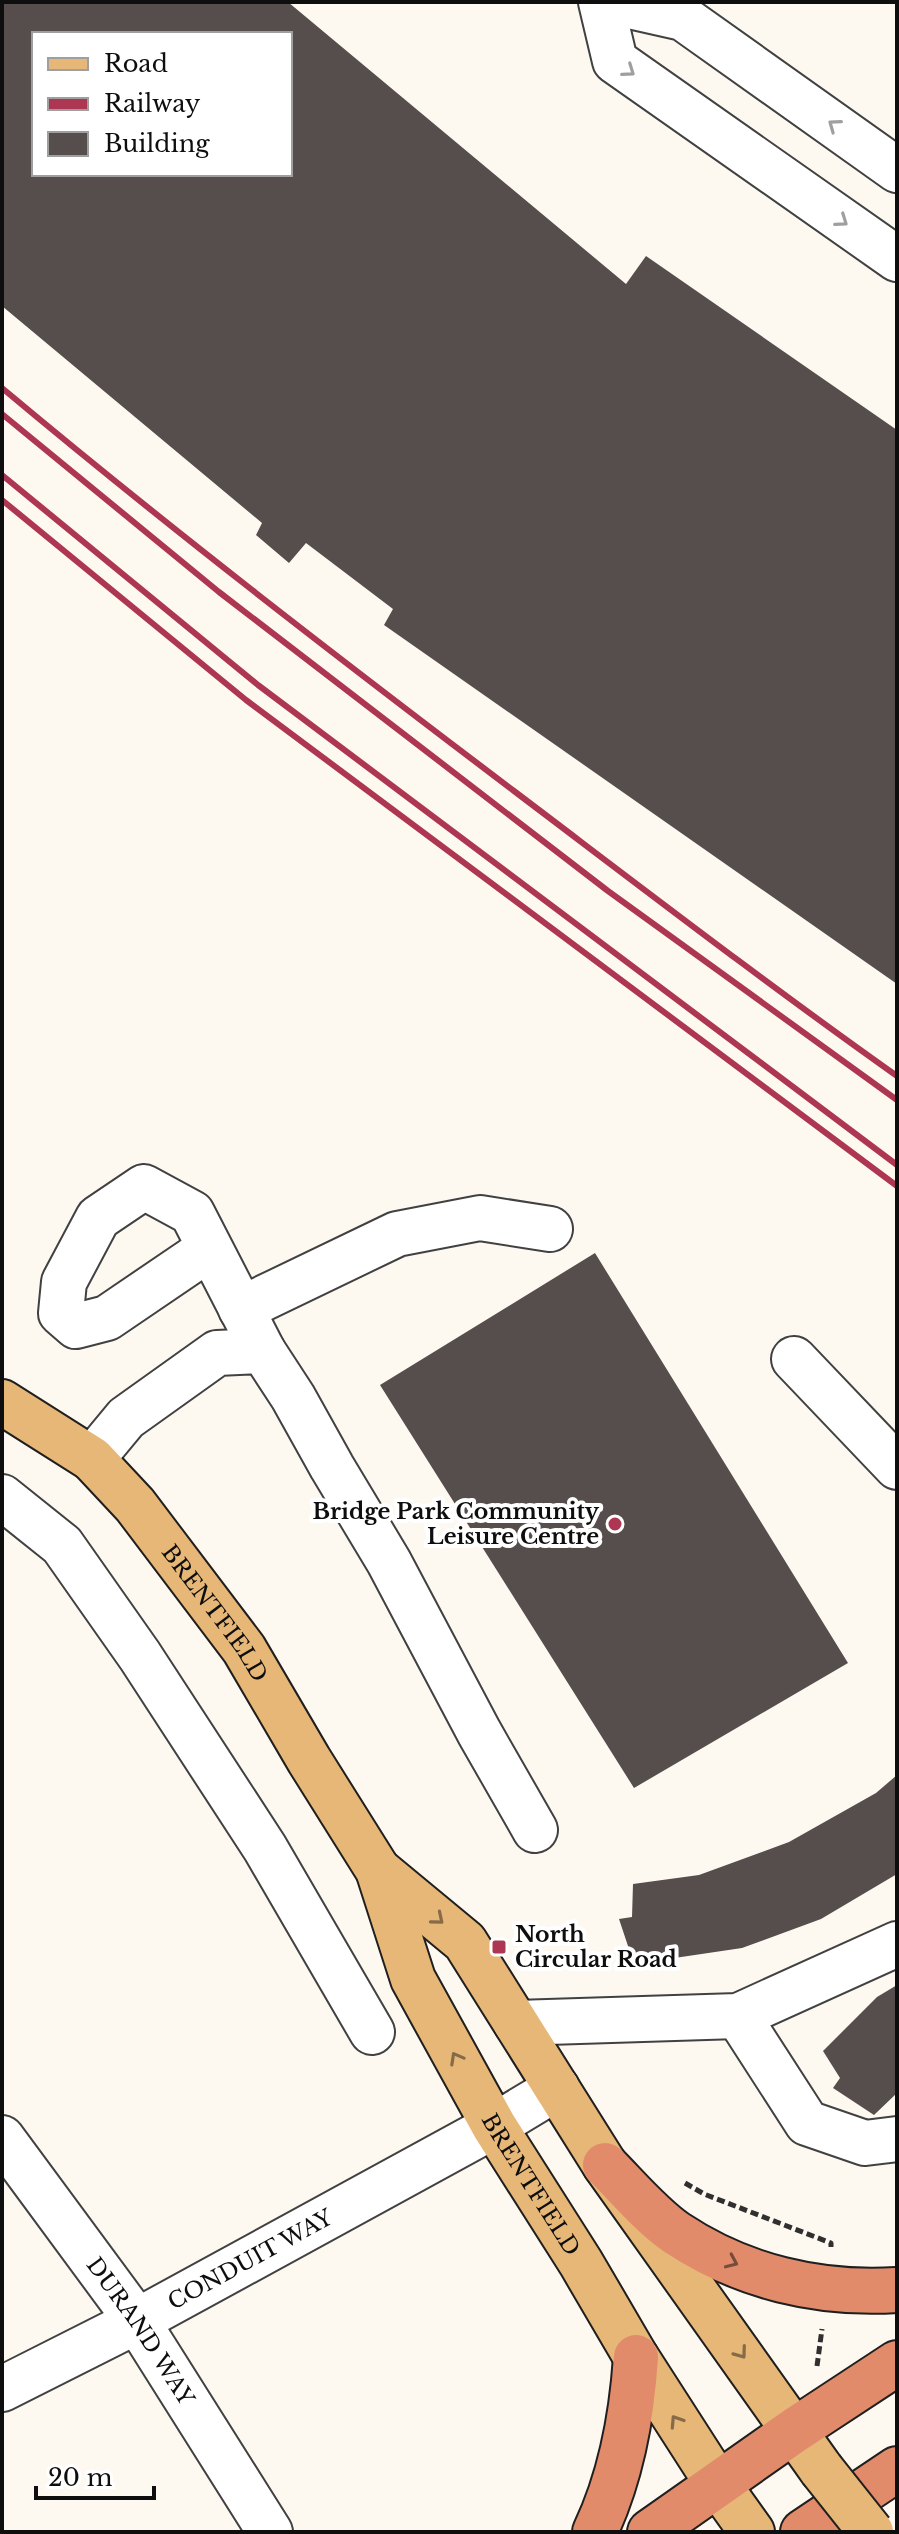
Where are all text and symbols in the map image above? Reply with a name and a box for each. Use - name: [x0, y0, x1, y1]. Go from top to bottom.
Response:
- legend: [32, 32, 292, 176]
- text: Road: [104, 49, 168, 78]
- one-way arrow: [621, 61, 635, 76]
- text: Railway: [104, 89, 201, 118]
- one-way arrow: [828, 120, 842, 135]
- text: Building: [104, 129, 210, 158]
- one-way arrow: [833, 211, 847, 226]
- place label: Bridge Park Community Leisure Centre: [313, 1498, 600, 1550]
- marker: Bridge Park Community Leisure Centre: [606, 1515, 624, 1533]
- street label: BRENTFIELD: [156, 1539, 274, 1686]
- one-way arrow: [429, 1909, 443, 1924]
- place label: North Circular Road: [515, 1921, 677, 1973]
- marker: North Circular Road: [490, 1938, 508, 1956]
- one-way arrow: [450, 2052, 466, 2066]
- street label: BRENTFIELD: [476, 2109, 586, 2260]
- street label: CONDUIT WAY: [163, 2203, 338, 2315]
- street label: DURAND WAY: [81, 2252, 201, 2411]
- one-way arrow: [724, 2252, 739, 2268]
- one-way arrow: [731, 2345, 745, 2359]
- one-way arrow: [671, 2415, 686, 2429]
- scale bar: [36, 2450, 154, 2500]
- text: 20 m: [48, 2463, 113, 2492]

